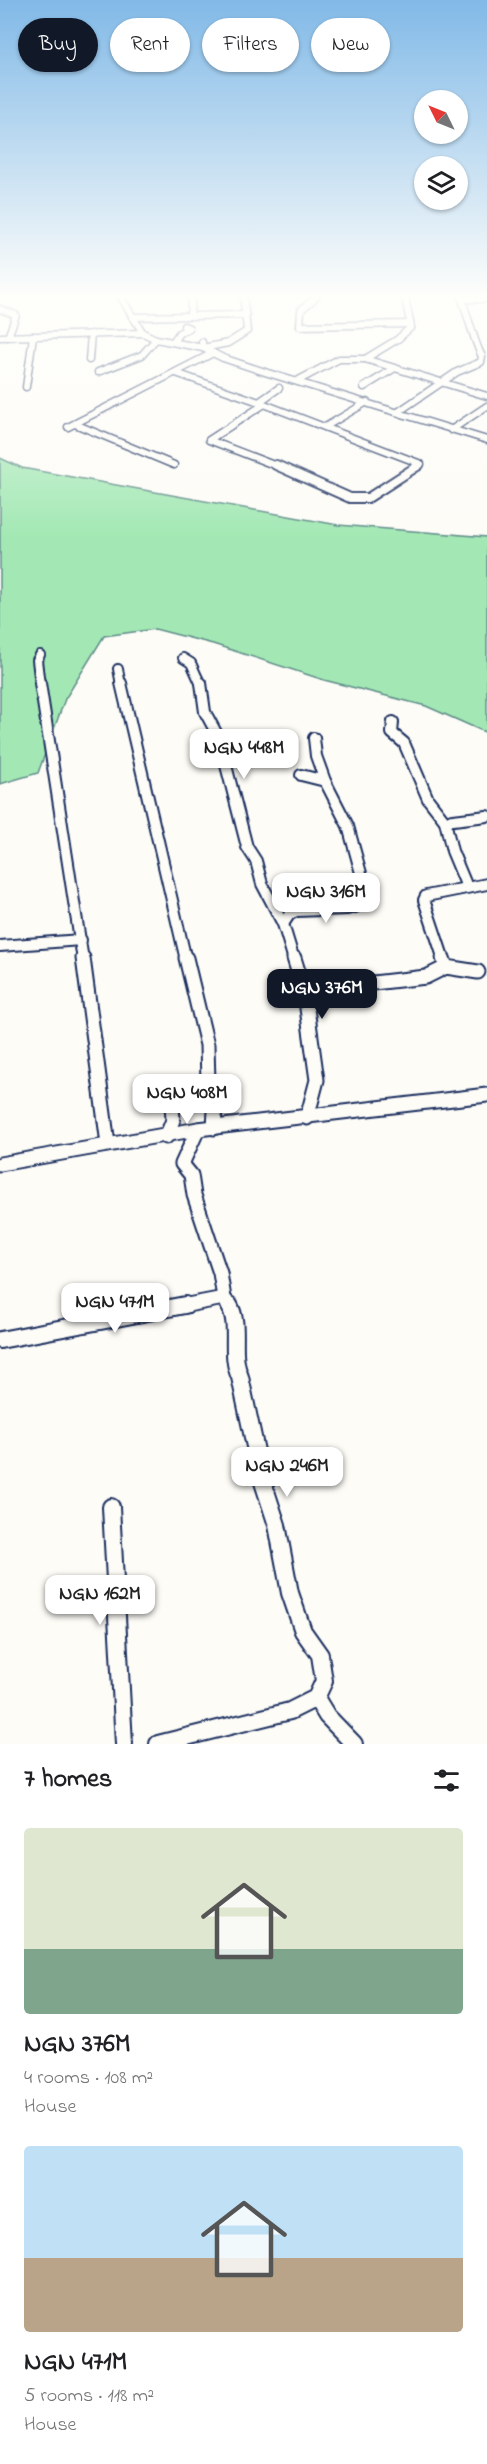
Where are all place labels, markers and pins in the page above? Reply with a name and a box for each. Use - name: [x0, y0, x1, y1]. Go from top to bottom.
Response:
- pin: NGN 448M: [182, 729, 306, 780]
- pin: NGN 316M: [264, 873, 388, 924]
- pin: NGN 376M: [260, 969, 384, 1020]
- pin: NGN 408M: [125, 1074, 249, 1125]
- pin: NGN 471M: [53, 1283, 177, 1334]
- pin: NGN 246M: [225, 1447, 349, 1498]
- pin: NGN 162M: [38, 1575, 162, 1626]

